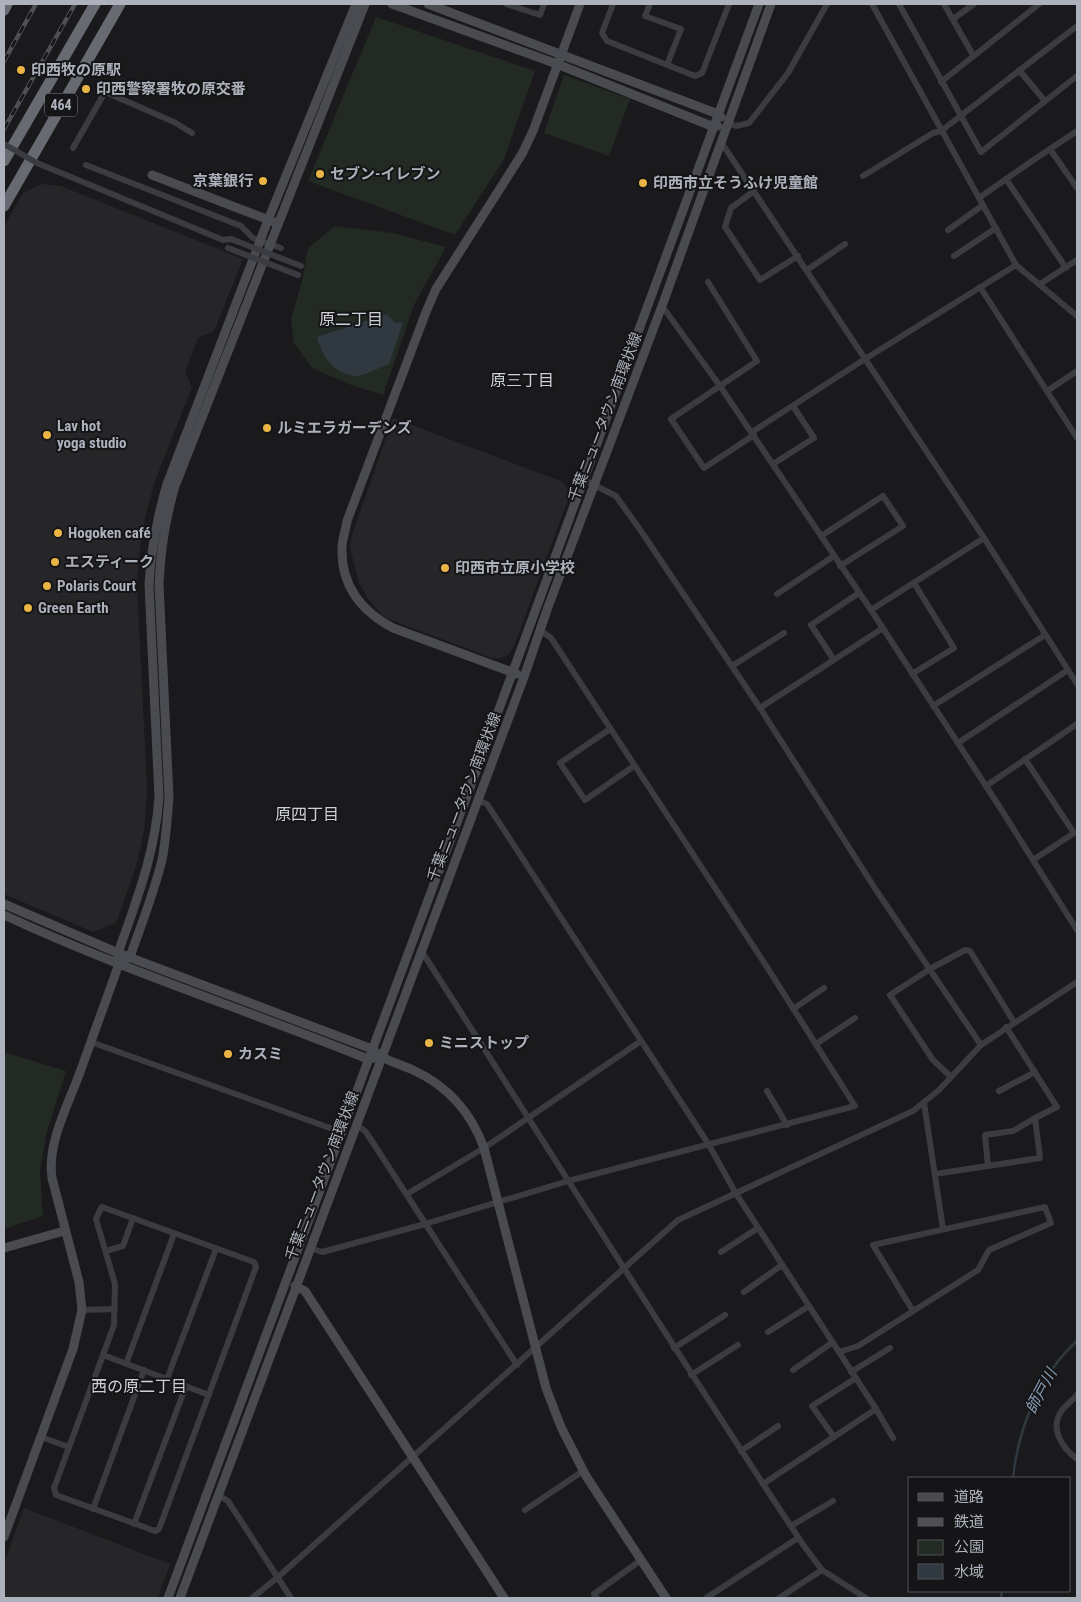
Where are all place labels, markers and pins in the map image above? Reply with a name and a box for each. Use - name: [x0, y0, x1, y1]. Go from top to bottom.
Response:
- place label: 印西牧の原駅: [31, 61, 121, 79]
- marker: 印西牧の原駅: [15, 64, 27, 76]
- place label: 印西警察署牧の原交番: [96, 80, 246, 98]
- marker: 印西警察署牧の原交番: [80, 83, 92, 95]
- place label: セブン-イレブン: [330, 165, 440, 183]
- marker: セブン-イレブン: [314, 168, 326, 180]
- place label: 京葉銀行: [193, 172, 253, 190]
- place label: 印西市立そうふけ児童館: [653, 174, 818, 192]
- marker: 京葉銀行: [257, 175, 269, 187]
- marker: 印西市立そうふけ児童館: [637, 177, 649, 189]
- place label: Lav hot yoga studio: [57, 417, 127, 452]
- place label: ルミエラガーデンズ: [277, 419, 412, 437]
- marker: ルミエラガーデンズ: [261, 422, 273, 434]
- marker: Lav hot yoga studio: [41, 429, 53, 441]
- place label: Hogoken café: [68, 524, 151, 542]
- marker: Hogoken café: [52, 527, 64, 539]
- place label: エスティーク: [65, 553, 154, 571]
- marker: エスティーク: [49, 556, 61, 568]
- place label: 印西市立原小学校: [455, 559, 575, 577]
- marker: 印西市立原小学校: [439, 562, 451, 574]
- place label: Polaris Court: [57, 577, 136, 595]
- marker: Polaris Court: [41, 580, 53, 592]
- place label: Green Earth: [38, 599, 109, 617]
- marker: Green Earth: [22, 602, 34, 614]
- place label: ミニストップ: [439, 1034, 529, 1052]
- marker: ミニストップ: [423, 1037, 435, 1049]
- place label: カスミ: [238, 1045, 283, 1063]
- marker: カスミ: [222, 1048, 234, 1060]

